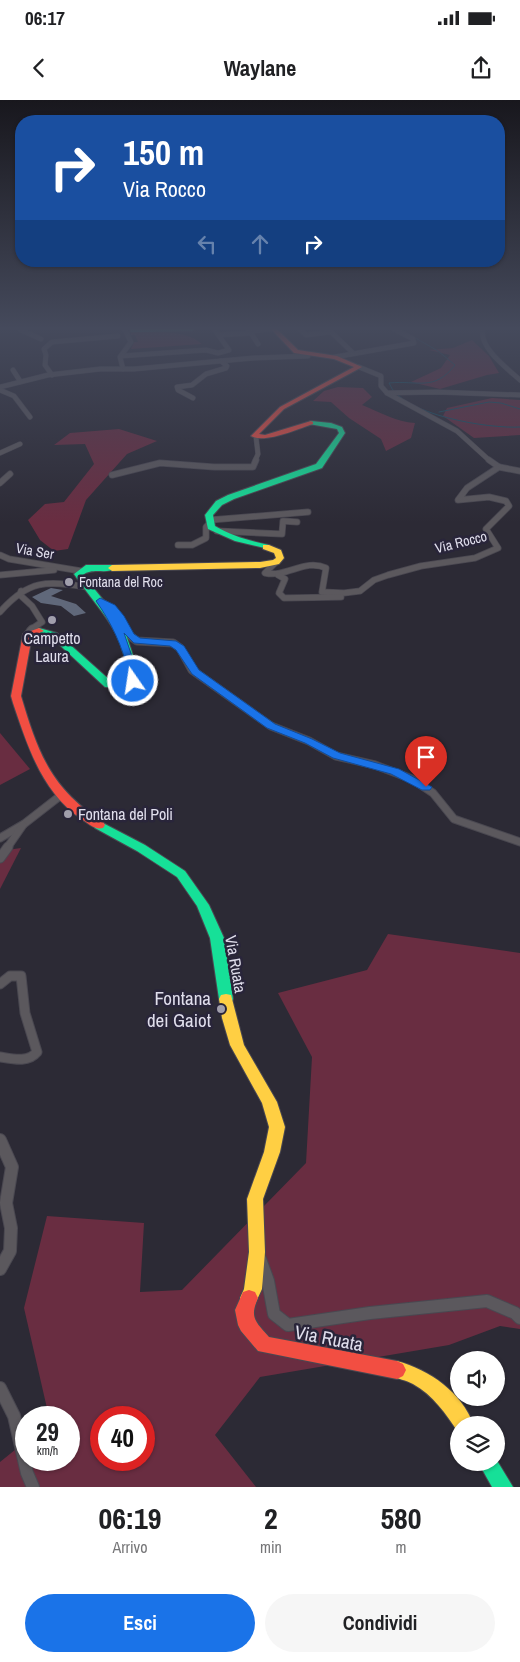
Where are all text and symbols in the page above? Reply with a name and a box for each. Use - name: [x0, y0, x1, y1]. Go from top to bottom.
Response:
- text: 06:17: [25, 5, 65, 31]
- text: Waylane: [224, 53, 296, 83]
- icon: back: [25, 54, 53, 82]
- icon: share: [467, 54, 495, 82]
- text: 150 m: [123, 129, 204, 176]
- icon: right: [40, 135, 105, 200]
- text: Via Rocco: [123, 174, 206, 204]
- icon: left: [193, 230, 221, 258]
- icon: ahead: [246, 230, 274, 258]
- icon: right: [299, 230, 327, 258]
- street label: Via Rocco: [433, 527, 489, 557]
- street label: Via Ser: [15, 539, 55, 563]
- place label: Fontana del Roc: [79, 573, 163, 591]
- marker: Fontana del Roc: [63, 576, 75, 588]
- marker: Campetto Laura: [46, 614, 58, 626]
- place label: Campetto Laura: [24, 627, 80, 667]
- position arrow: [106, 654, 158, 706]
- pin: [405, 736, 447, 787]
- icon: arrive: [412, 743, 440, 771]
- place label: Fontana del Poli: [78, 803, 173, 825]
- marker: Fontana del Poli: [62, 808, 74, 820]
- street label: Via Ruata: [220, 933, 252, 995]
- place label: Fontana dei Gaiot: [147, 985, 212, 1033]
- marker: Fontana dei Gaiot: [215, 1003, 227, 1015]
- street label: Via Ruata: [293, 1319, 366, 1357]
- map controls: [450, 1351, 505, 1471]
- button: sound: [450, 1351, 505, 1406]
- speed limit sign: 40: [90, 1406, 155, 1471]
- text: 29: [36, 1415, 59, 1449]
- button: layers: [450, 1416, 505, 1471]
- text: km/h: [37, 1443, 58, 1459]
- text: 06:19: [99, 1498, 161, 1538]
- text: 2: [264, 1498, 278, 1538]
- text: 580: [380, 1498, 421, 1538]
- text: Arrivo: [112, 1536, 147, 1558]
- text: min: [260, 1536, 282, 1558]
- text: m: [395, 1536, 406, 1558]
- button: Esci: [25, 1594, 255, 1652]
- button: Condividi: [265, 1594, 495, 1652]

